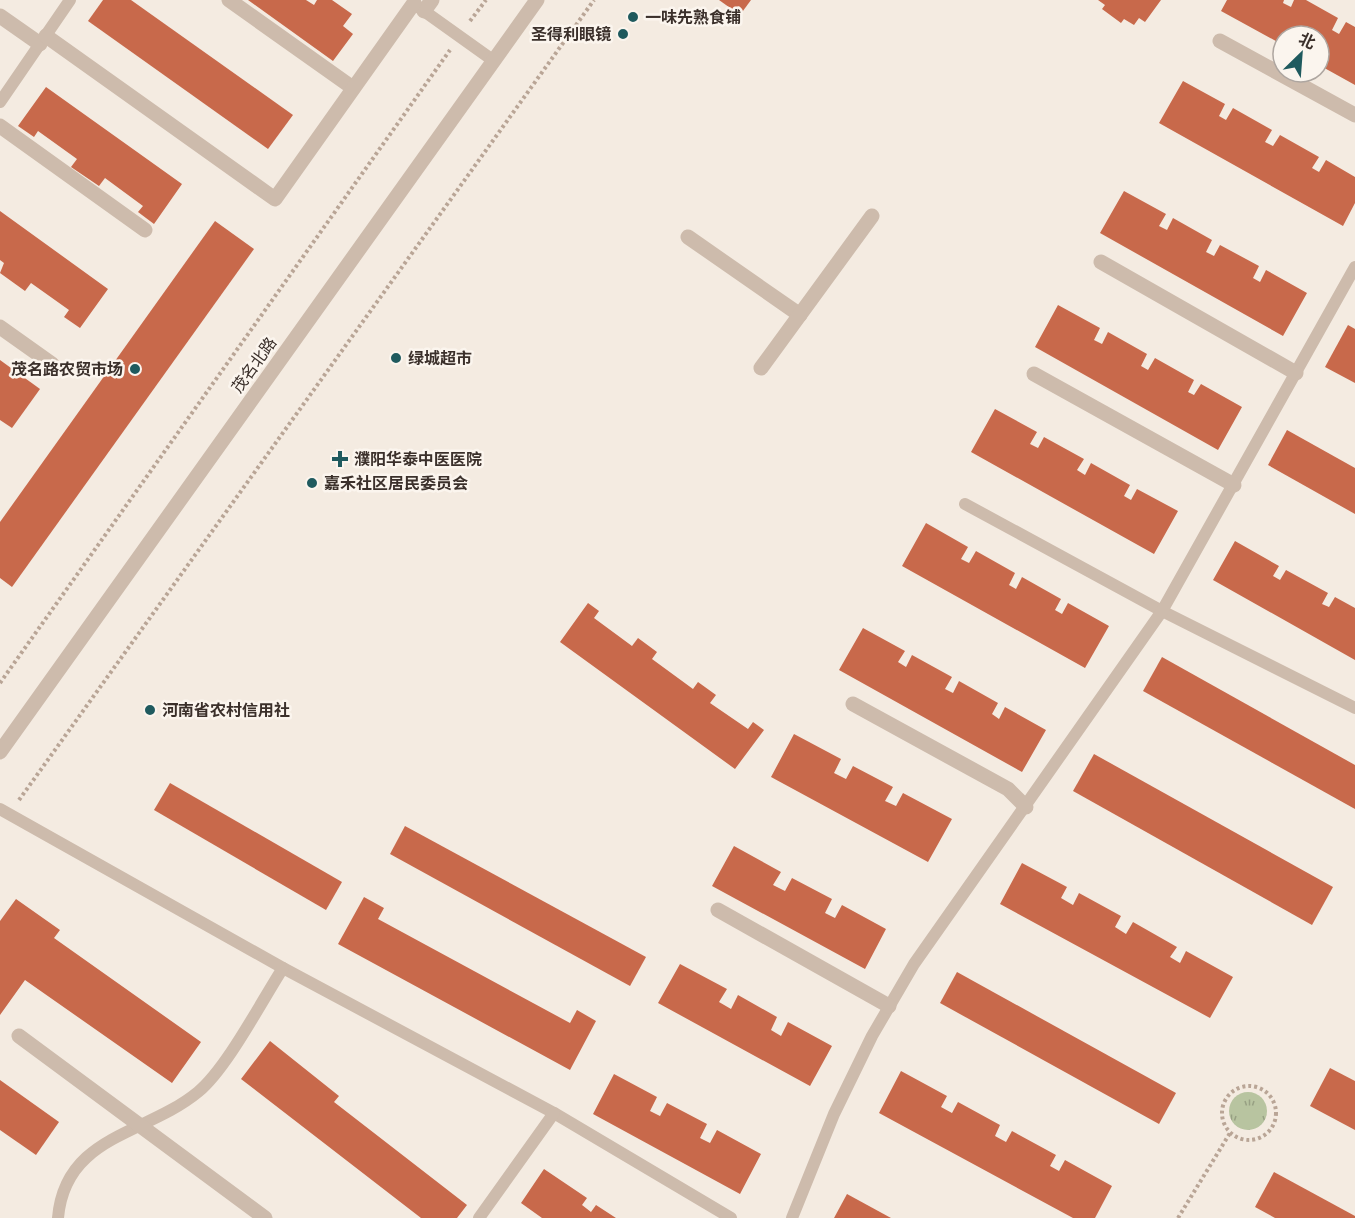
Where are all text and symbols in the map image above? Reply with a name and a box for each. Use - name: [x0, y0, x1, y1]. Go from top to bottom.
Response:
- place label: 一味先熟食铺: [645, 8, 741, 27]
- marker: 一味先熟食铺: [626, 10, 640, 24]
- north arrow: [1271, 24, 1331, 84]
- place label: 圣得利眼镜: [531, 25, 611, 44]
- marker: 圣得利眼镜: [616, 27, 630, 41]
- text: 北: [1296, 29, 1318, 53]
- street label: 茂名北路: [228, 334, 280, 396]
- place label: 绿城超市: [408, 349, 472, 368]
- marker: 绿城超市: [389, 351, 403, 365]
- place label: 茂名路农贸市场: [11, 360, 123, 379]
- marker: 茂名路农贸市场: [128, 362, 142, 376]
- marker: 濮阳华泰中医医院: [331, 450, 349, 468]
- place label: 濮阳华泰中医医院: [354, 450, 482, 469]
- place label: 嘉禾社区居民委员会: [324, 474, 468, 493]
- marker: 嘉禾社区居民委员会: [305, 476, 319, 490]
- place label: 河南省农村信用社: [162, 701, 290, 720]
- marker: 河南省农村信用社: [143, 703, 157, 717]

